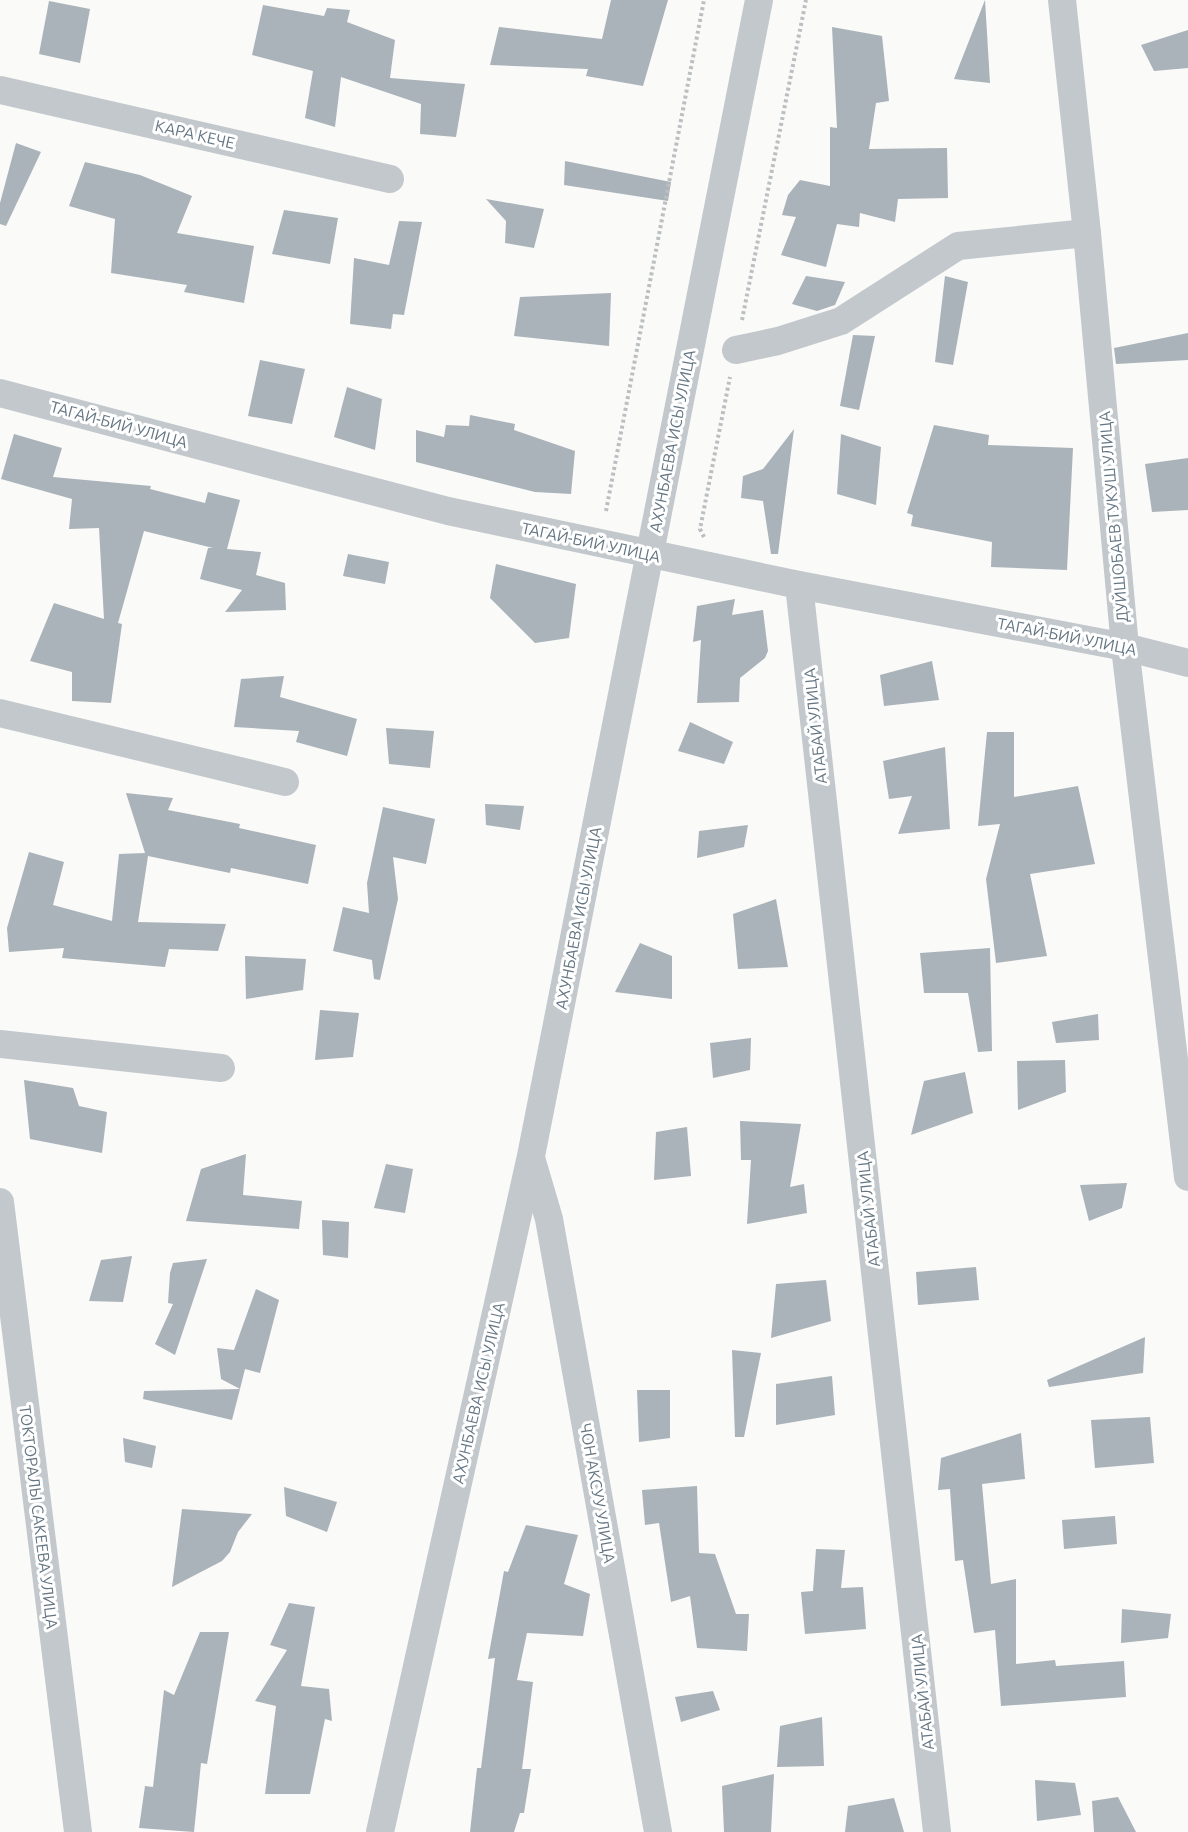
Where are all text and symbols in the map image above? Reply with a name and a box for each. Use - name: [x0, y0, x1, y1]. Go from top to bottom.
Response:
- street label: КАРА КЕЧЕ: [153, 116, 237, 152]
- street label: АХУНБАЕВА ИСЫ УЛИЦА: [645, 348, 699, 534]
- street label: ТАГАЙ-БИЙ УЛИЦА: [48, 396, 190, 451]
- street label: ДУЙШОБАЕВ ТУКУШ УЛИЦА: [1094, 410, 1131, 623]
- street label: ТАГАЙ-БИЙ УЛИЦА: [520, 518, 663, 566]
- street label: ТАГАЙ-БИЙ УЛИЦА: [996, 613, 1139, 658]
- street label: АТАБАЙ УЛИЦА: [799, 667, 830, 785]
- street label: АХУНБАЕВА ИСЫ УЛИЦА: [551, 825, 605, 1011]
- street label: АТАБАЙ УЛИЦА: [852, 1150, 883, 1268]
- street label: АХУНБАЕВА ИСЫ УЛИЦА: [448, 1300, 508, 1485]
- street label: ТОКТОРАЛЫ САКЕЕВА УЛИЦА: [16, 1404, 62, 1630]
- street label: ЧОН АКСУУ УЛИЦА: [577, 1422, 619, 1565]
- street label: АТАБАЙ УЛИЦА: [906, 1633, 937, 1751]

